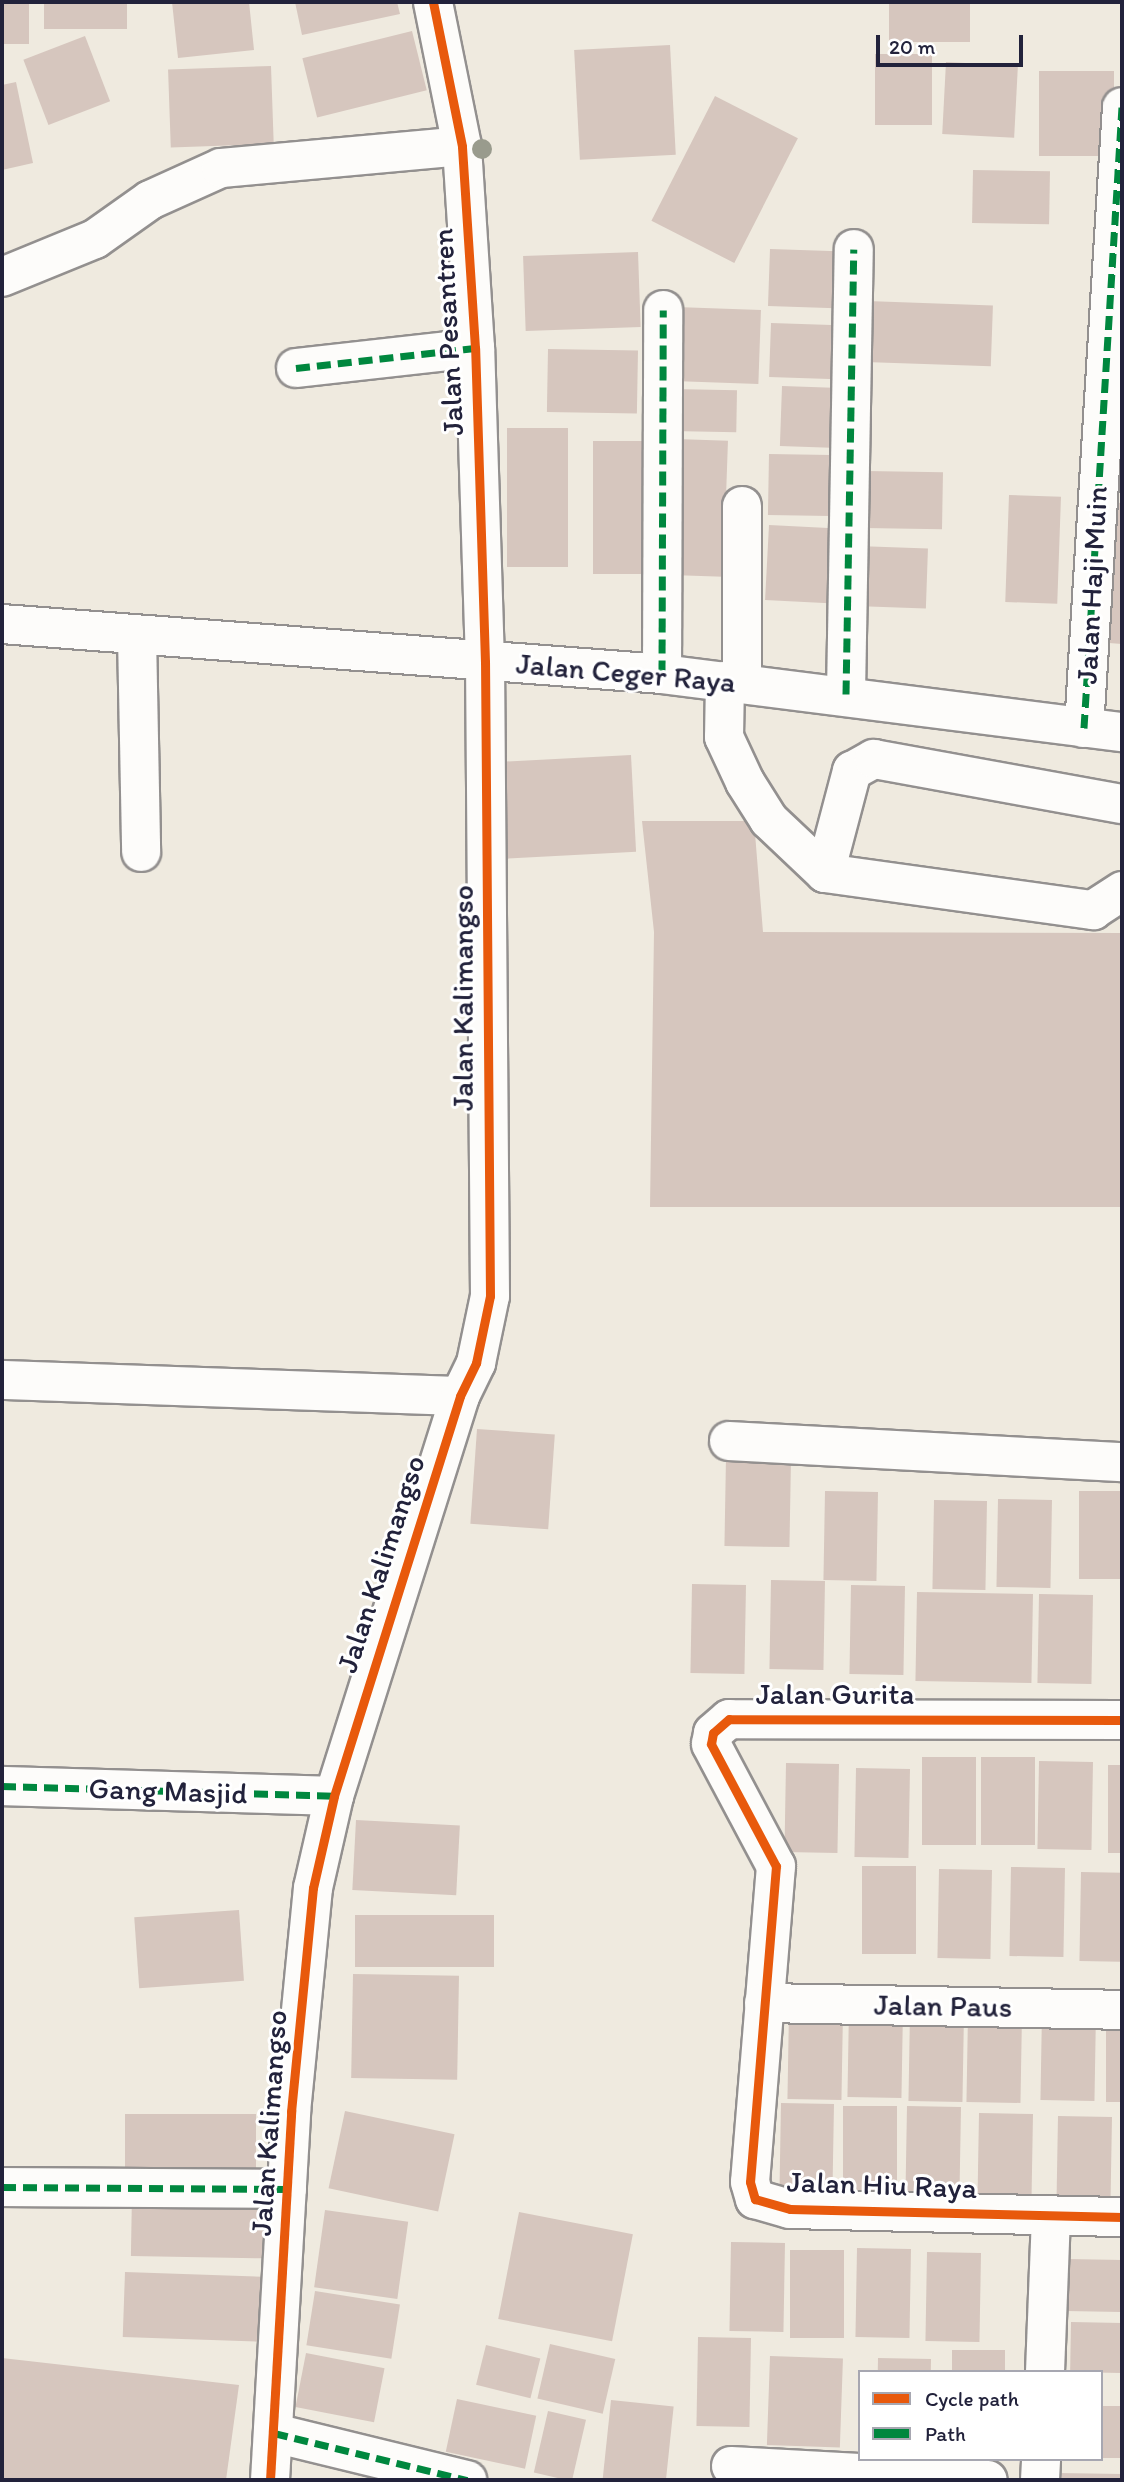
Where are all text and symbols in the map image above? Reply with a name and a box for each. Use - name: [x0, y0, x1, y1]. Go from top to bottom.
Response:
- scale bar: [879, 21, 1026, 65]
- text: 20 m: [889, 34, 935, 59]
- street label: Jalan Pesantren: [425, 229, 471, 435]
- street label: Jalan Haji Muin: [1069, 485, 1115, 685]
- street label: Jalan Ceger Raya: [515, 646, 737, 700]
- street label: Jalan Kalimangso: [445, 884, 481, 1112]
- street label: Jalan Kalimangso: [329, 1450, 433, 1678]
- street label: Jalan Gurita: [755, 1676, 915, 1712]
- street label: Gang Masjid: [88, 1770, 248, 1812]
- street label: Jalan Paus: [874, 1987, 1012, 2025]
- street label: Jalan Kalimangso: [243, 2008, 295, 2238]
- street label: Jalan Hiu Raya: [787, 2164, 977, 2206]
- legend: [858, 2370, 1103, 2461]
- text: Cycle path: [925, 2386, 1019, 2411]
- text: Path: [925, 2421, 966, 2446]

